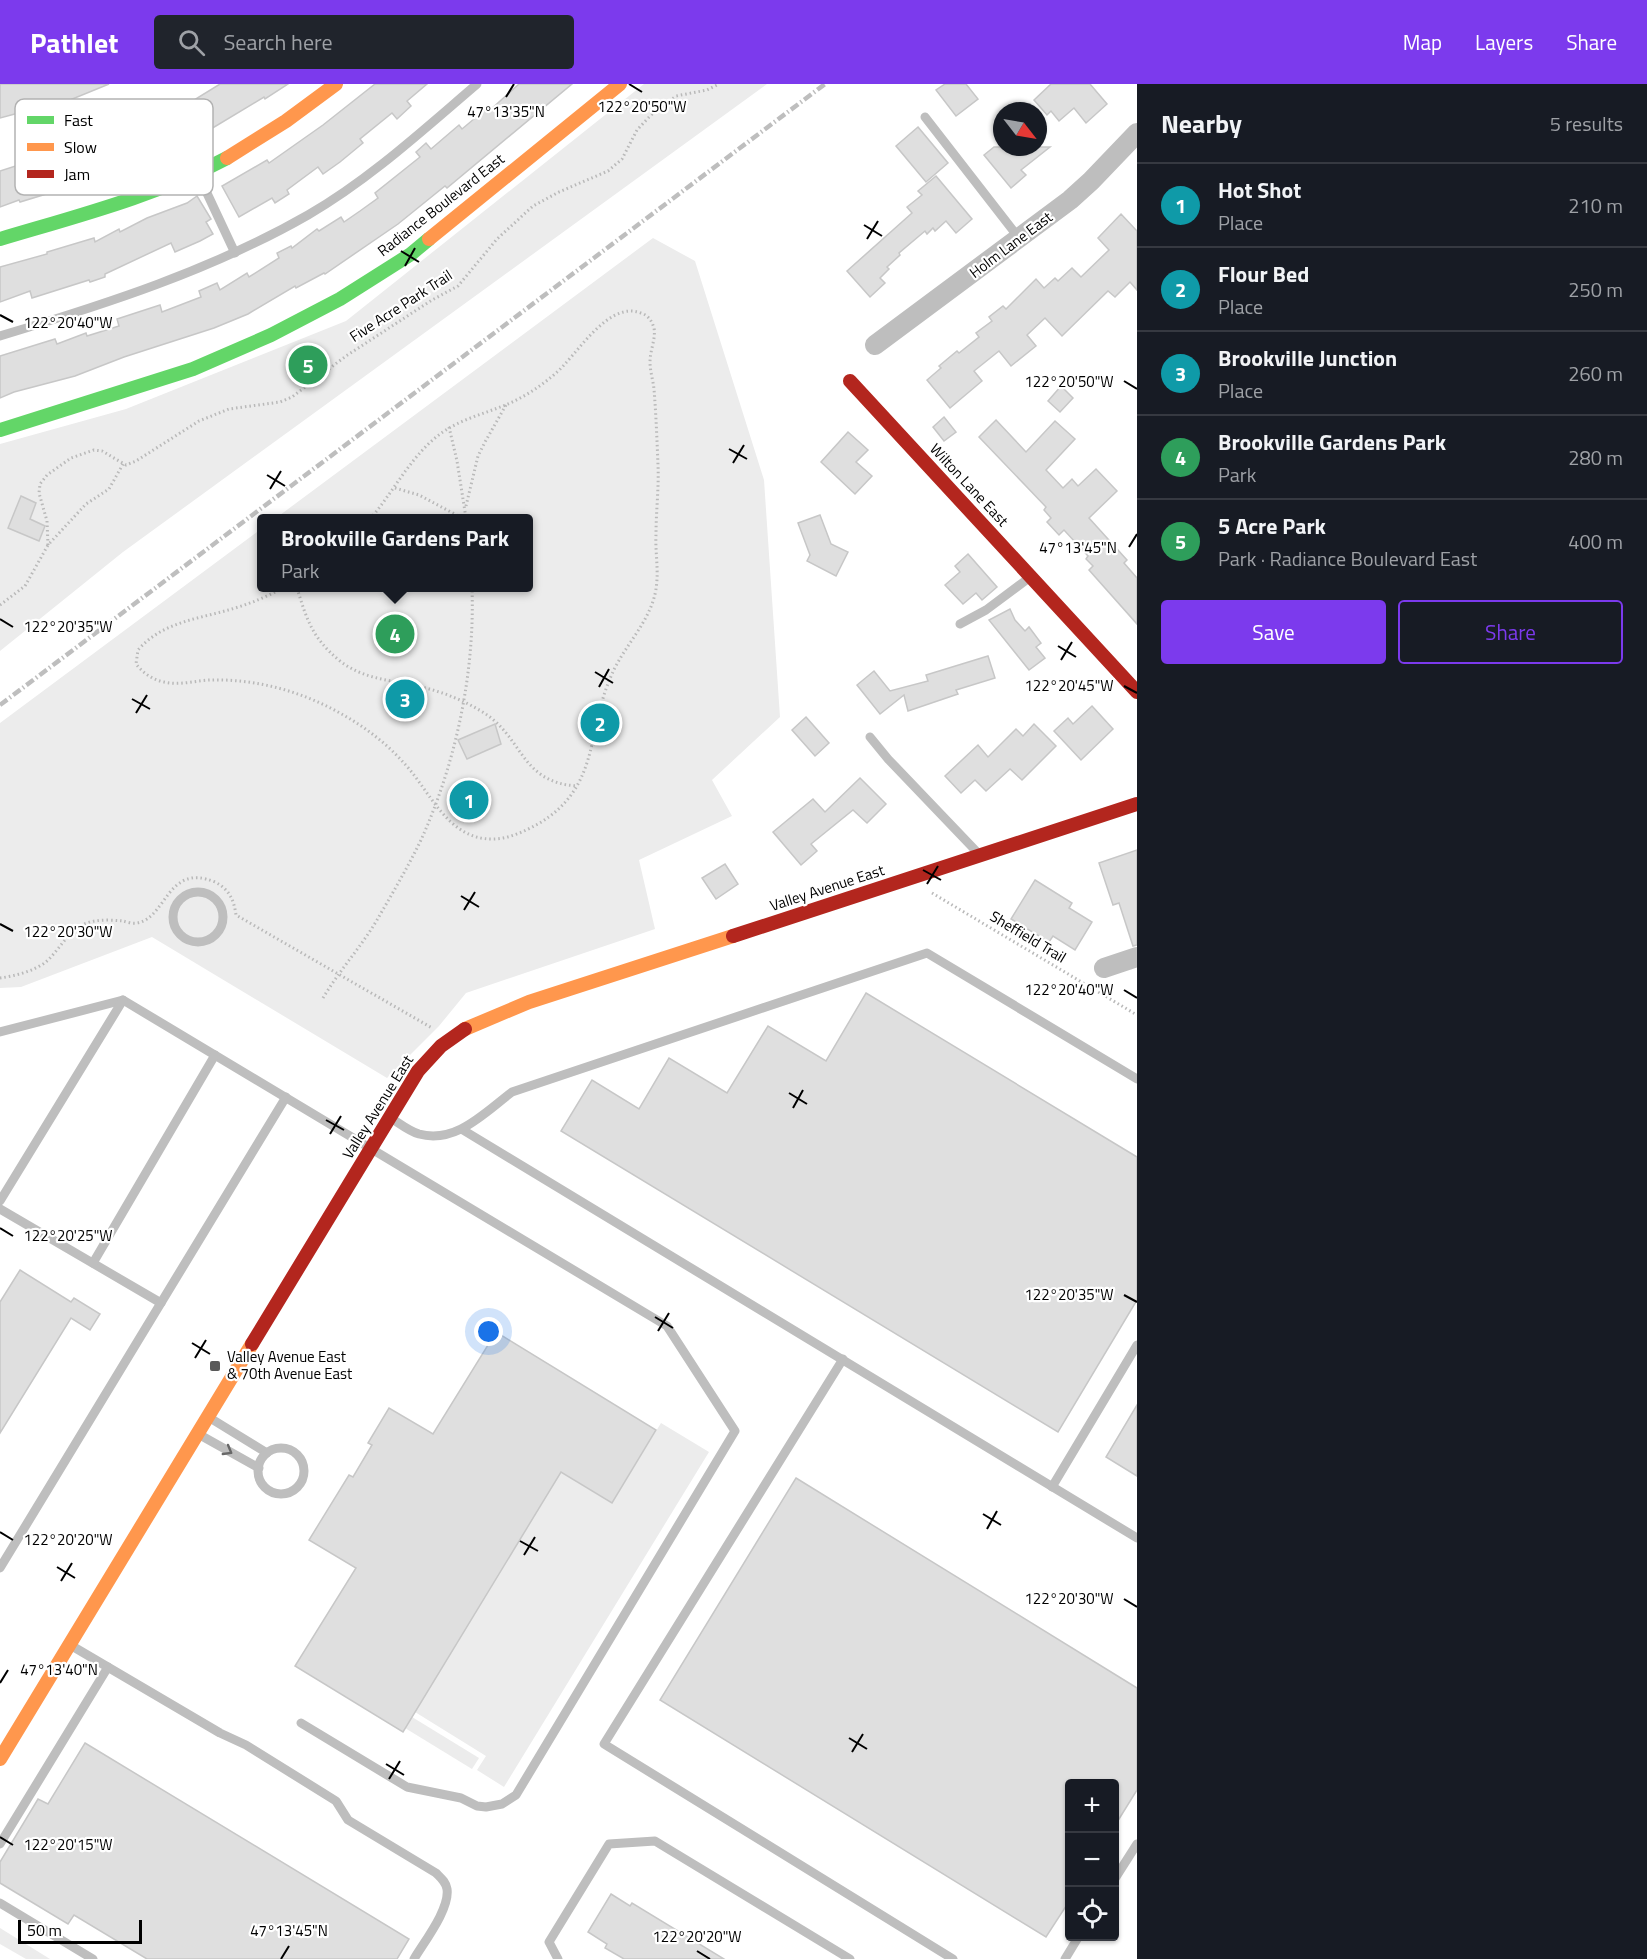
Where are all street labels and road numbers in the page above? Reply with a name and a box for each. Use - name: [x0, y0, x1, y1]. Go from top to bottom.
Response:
- street label: Radiance Boulevard East: [372, 147, 510, 262]
- street label: Holm Lane East: [964, 205, 1058, 284]
- street label: Five Acre Park Trail: [345, 264, 457, 347]
- street label: Wilton Lane East: [925, 438, 1015, 532]
- street label: Valley Avenue East: [767, 858, 888, 917]
- street label: Sheffield Trail: [986, 905, 1071, 968]
- street label: Valley Avenue East: [336, 1050, 419, 1163]

